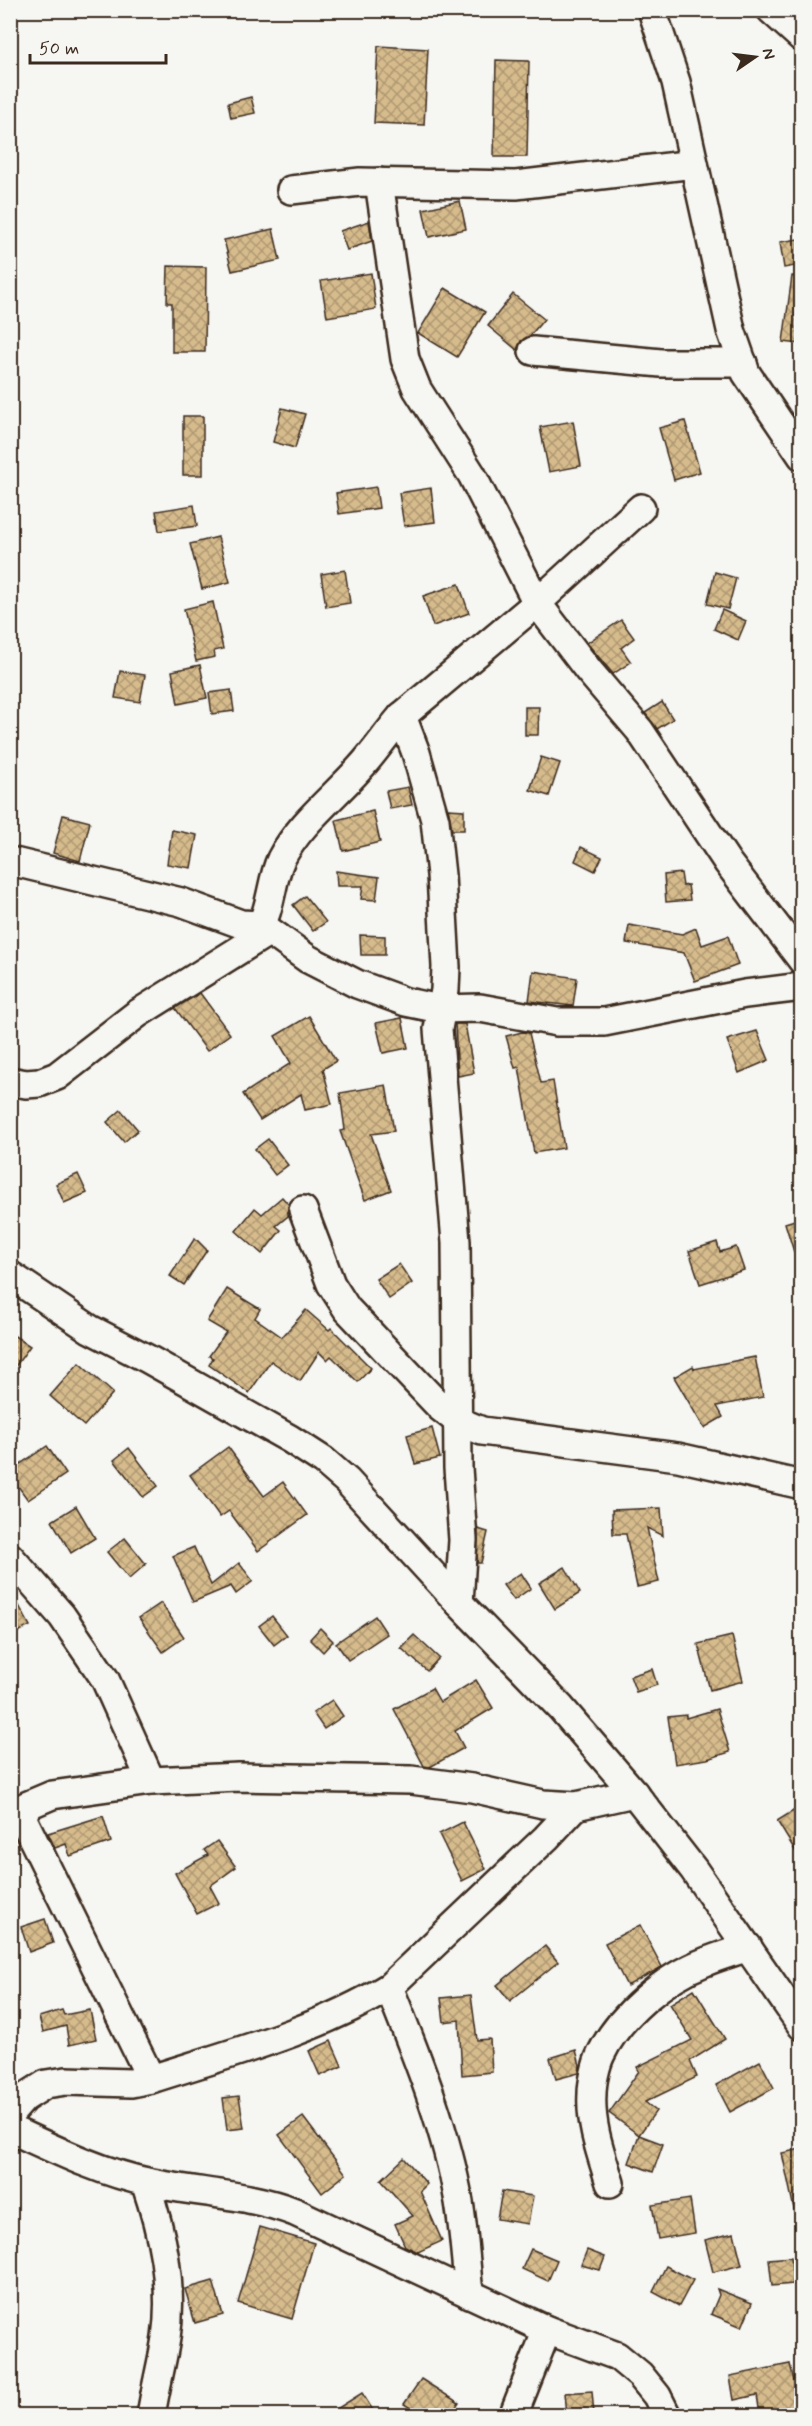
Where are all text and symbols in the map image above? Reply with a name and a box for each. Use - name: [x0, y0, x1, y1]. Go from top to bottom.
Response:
- scale bar: [30, 27, 166, 65]
- north arrow: [725, 27, 785, 87]
- text: 50 m: [39, 37, 79, 61]
- text: N: [757, 46, 780, 61]

